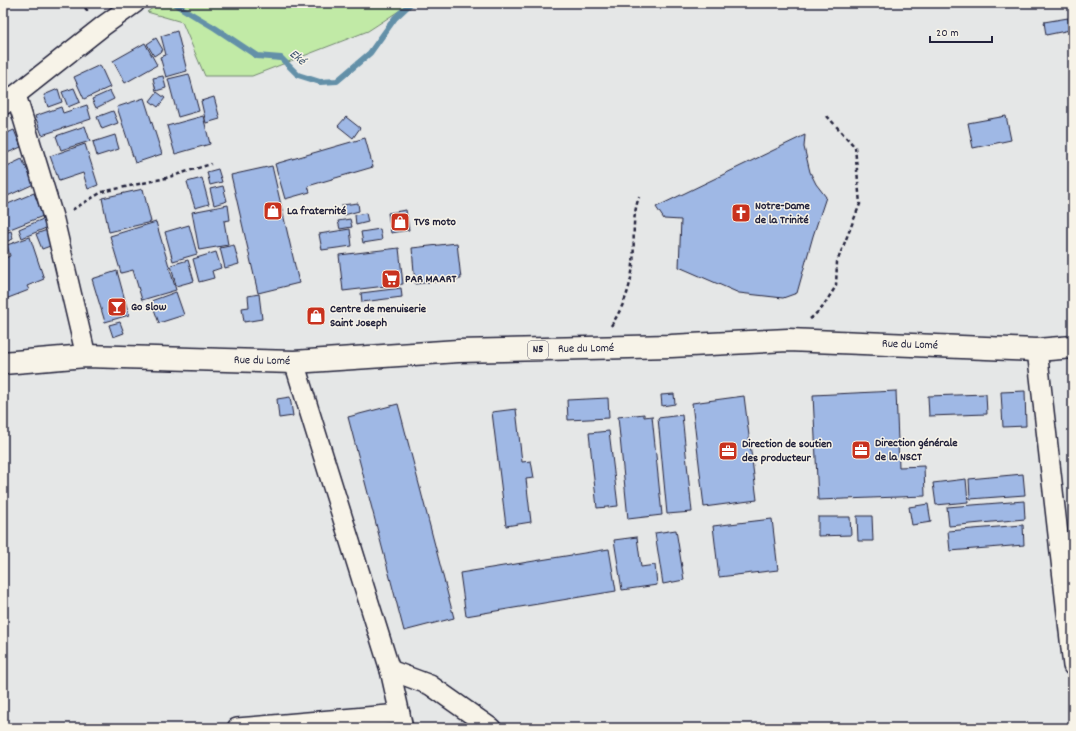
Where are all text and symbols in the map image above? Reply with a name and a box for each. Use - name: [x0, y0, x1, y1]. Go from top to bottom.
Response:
- scale bar: [930, 18, 992, 44]
- text: 20 m: [936, 25, 959, 42]
- water label: Eké: [284, 45, 311, 72]
- place label: Notre-Dame de la Trinité: [755, 198, 811, 229]
- shop icon: La fraternité: [262, 200, 284, 222]
- church icon: Notre-Dame de la Trinité: [730, 202, 752, 224]
- place label: La fraternité: [287, 203, 346, 220]
- shop icon: TVS moto: [389, 211, 411, 233]
- place label: TVS moto: [414, 214, 457, 231]
- supermarket icon: PAR MAART: [380, 268, 402, 290]
- place label: PAR MAART: [405, 271, 457, 288]
- bar icon: Go Slow: [106, 296, 128, 318]
- place label: Go Slow: [131, 299, 167, 316]
- place label: Centre de menuiserie Saint Joseph: [330, 301, 427, 332]
- shop icon: Centre de menuiserie Saint Joseph: [305, 305, 327, 327]
- street label: Rue du Lomé: [882, 336, 938, 354]
- street label: Rue du Lomé: [558, 340, 614, 358]
- road number: N5: [528, 341, 548, 359]
- street label: Rue du Lomé: [234, 352, 290, 370]
- place label: Direction générale de la NSCT: [875, 435, 958, 466]
- place label: Direction de soutien des producteur: [742, 436, 832, 467]
- office icon: Direction générale de la NSCT: [850, 439, 872, 461]
- office icon: Direction de soutien des producteur: [717, 440, 739, 462]

